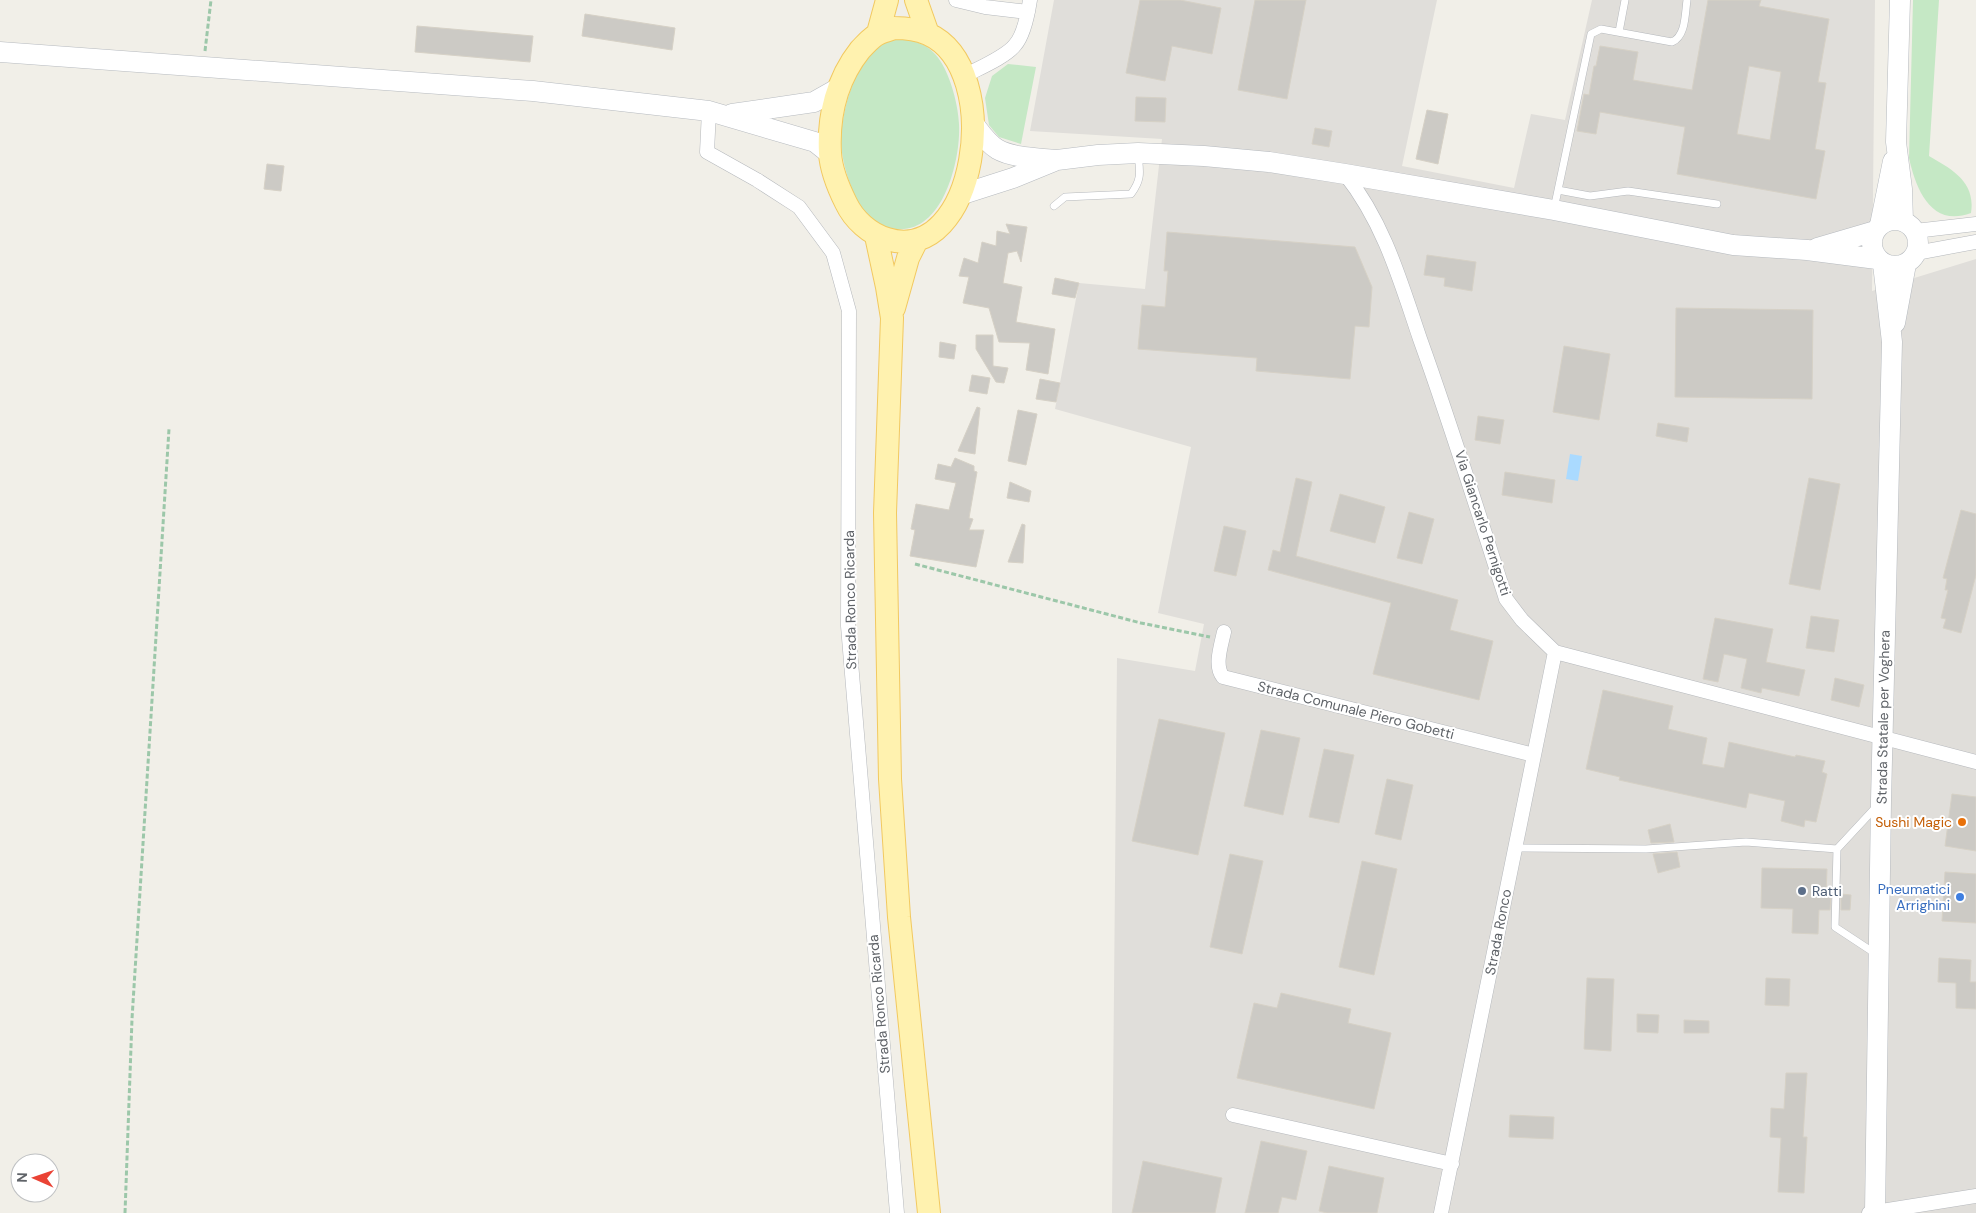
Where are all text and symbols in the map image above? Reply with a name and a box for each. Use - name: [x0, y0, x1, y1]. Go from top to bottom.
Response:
- street label: Via Giancarlo Pernigotti: [1451, 448, 1515, 598]
- street label: Strada Ronco Ricarda: [840, 530, 860, 670]
- street label: Strada Statale per Voghera: [1872, 630, 1894, 804]
- street label: Strada Comunale Piero Gobetti: [1256, 677, 1456, 743]
- place label: Sushi Magic: [1875, 813, 1952, 831]
- marker: Sushi Magic: [1956, 816, 1968, 828]
- place label: Pneumatici Arrighini: [1878, 880, 1950, 914]
- place label: Ratti: [1812, 882, 1842, 900]
- marker: Ratti: [1796, 885, 1808, 897]
- street label: Strada Ronco: [1481, 888, 1515, 976]
- marker: Pneumatici Arrighini: [1954, 891, 1966, 903]
- street label: Strada Ronco Ricarda: [864, 934, 894, 1074]
- north arrow: [10, 1153, 60, 1203]
- text: N: [13, 1172, 31, 1183]

